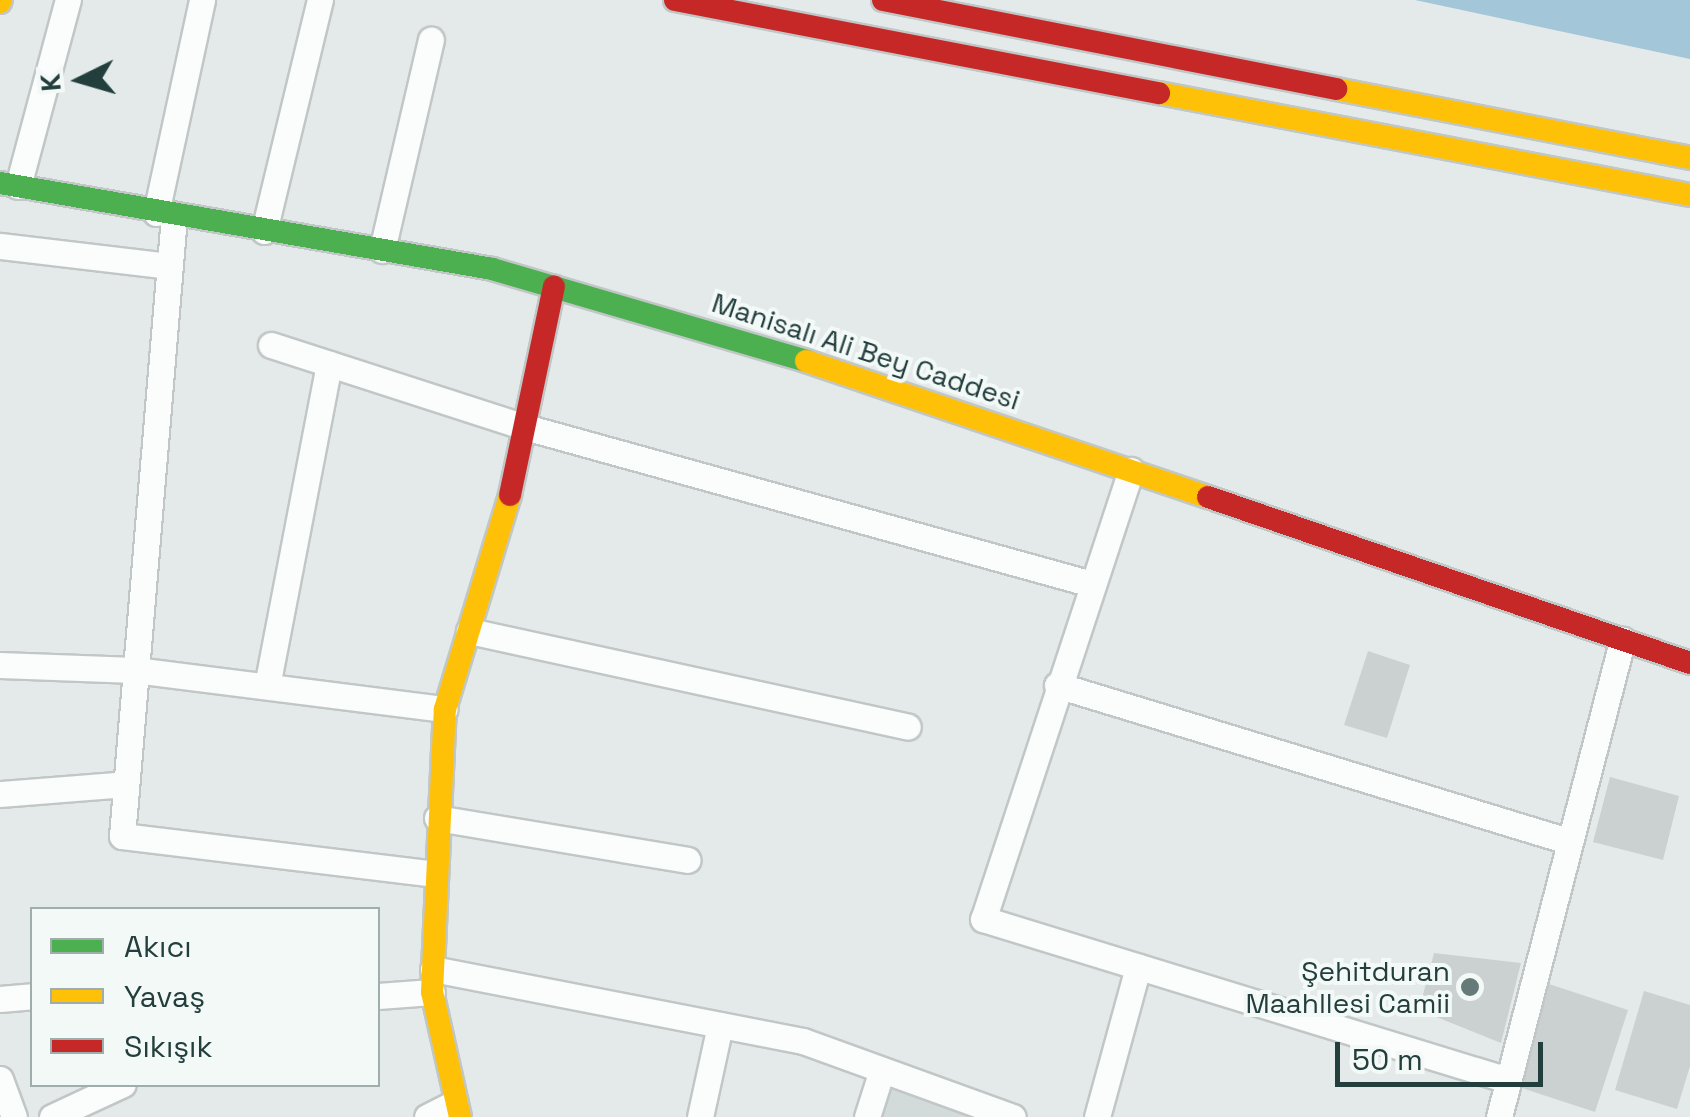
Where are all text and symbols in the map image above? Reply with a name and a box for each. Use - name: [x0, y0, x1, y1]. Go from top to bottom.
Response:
- north arrow: [30, 30, 130, 130]
- text: K: [31, 72, 69, 93]
- street label: Manisalı Ali Bey Caddesi: [708, 285, 1024, 417]
- legend: [30, 907, 380, 1087]
- text: Akıcı: [124, 927, 192, 966]
- place label: Şehitduran Maahllesi Camii: [1245, 954, 1450, 1020]
- marker: Şehitduran Maahllesi Camii: [1459, 976, 1481, 998]
- text: Yavaş: [124, 977, 205, 1016]
- scale bar: [1340, 1022, 1548, 1084]
- text: Sıkışık: [124, 1027, 213, 1066]
- text: 50 m: [1352, 1040, 1423, 1079]

